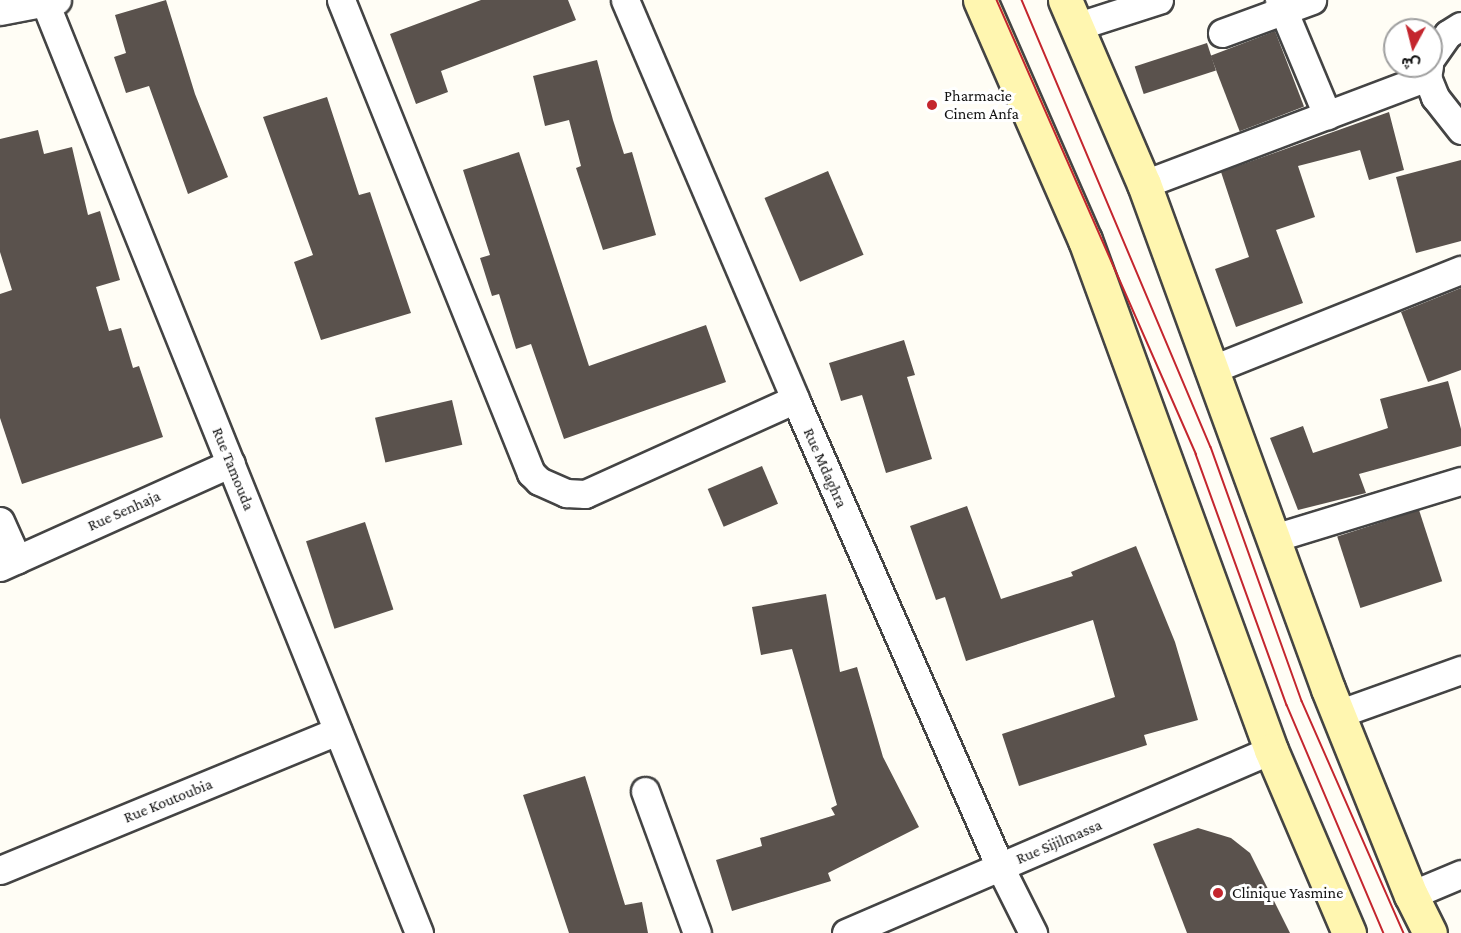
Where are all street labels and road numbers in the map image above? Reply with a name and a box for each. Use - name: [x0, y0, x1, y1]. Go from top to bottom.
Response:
- street label: Rue Tamouda: [208, 425, 258, 513]
- street label: Rue Mdaghra: [799, 425, 851, 511]
- street label: Rue Senhaja: [85, 486, 163, 536]
- street label: Rue Koutoubia: [121, 774, 215, 828]
- street label: Rue Sijilmassa: [1013, 815, 1105, 869]

